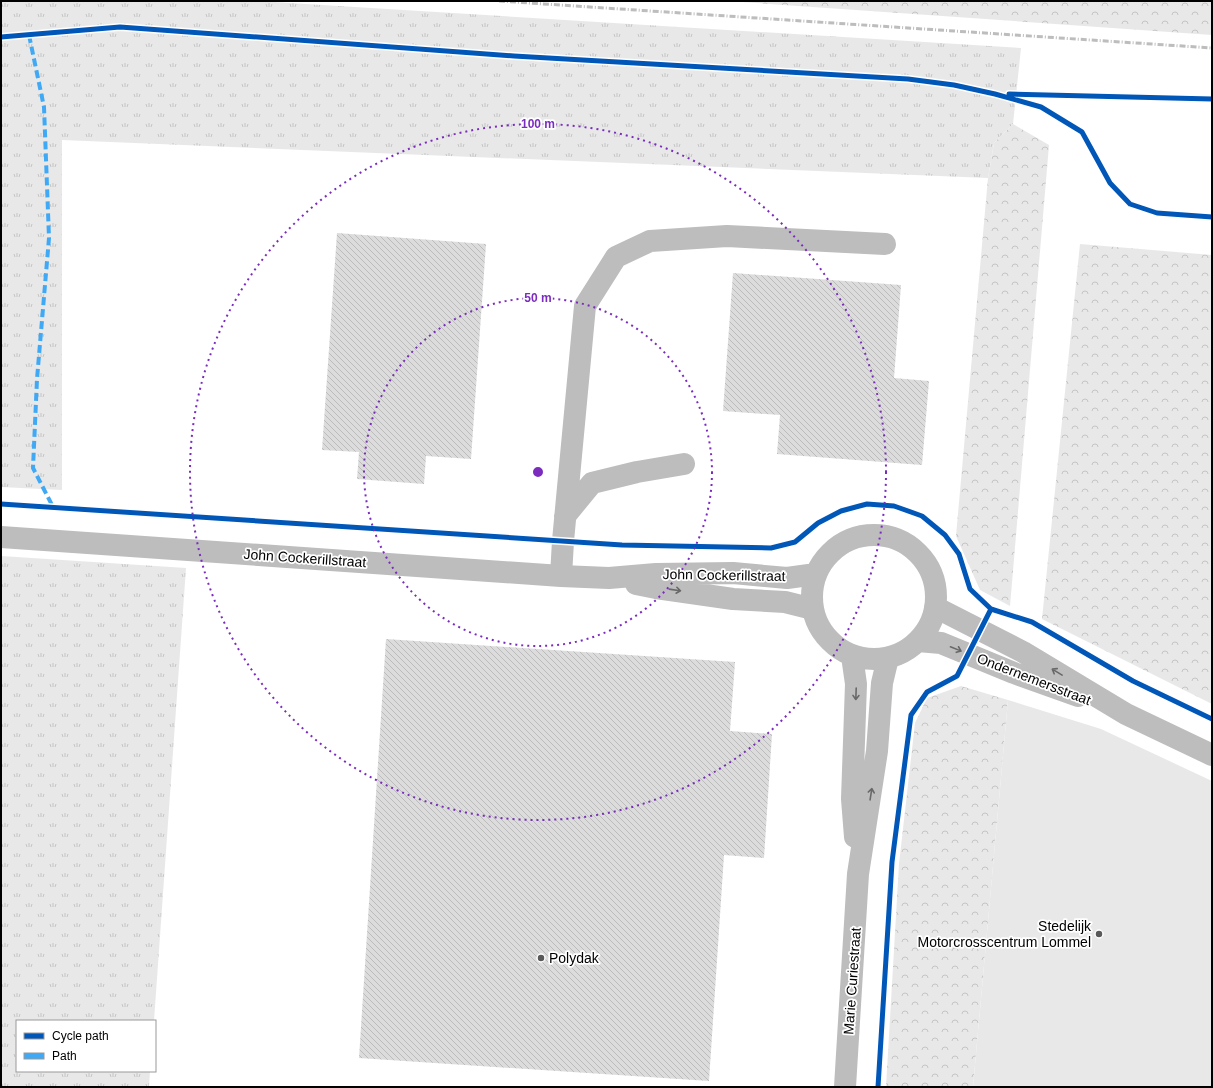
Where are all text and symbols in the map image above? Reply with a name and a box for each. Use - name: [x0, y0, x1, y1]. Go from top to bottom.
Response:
- text: 100 m: [521, 117, 555, 131]
- text: 50 m: [524, 291, 552, 305]
- centre of rings: [531, 465, 545, 479]
- street label: John Cockerillstraat: [243, 546, 367, 570]
- street label: John Cockerillstraat: [662, 566, 786, 584]
- one-way arrow: [668, 586, 681, 594]
- one-way arrow: [950, 646, 962, 653]
- street label: Ondernemersstraat: [975, 650, 1093, 708]
- one-way arrow: [1052, 668, 1063, 676]
- one-way arrow: [852, 687, 860, 700]
- one-way arrow: [867, 788, 875, 801]
- place label: Stedelijk Motorcrosscentrum Lommel: [918, 918, 1092, 950]
- street label: Marie Curiestraat: [840, 927, 864, 1035]
- marker: Stedelijk Motorcrosscentrum Lommel: [1094, 929, 1104, 939]
- place label: Polydak: [549, 950, 600, 966]
- marker: Polydak: [536, 953, 546, 963]
- legend: [16, 1020, 156, 1072]
- text: Cycle path: [52, 1029, 109, 1043]
- text: Path: [52, 1049, 77, 1063]

